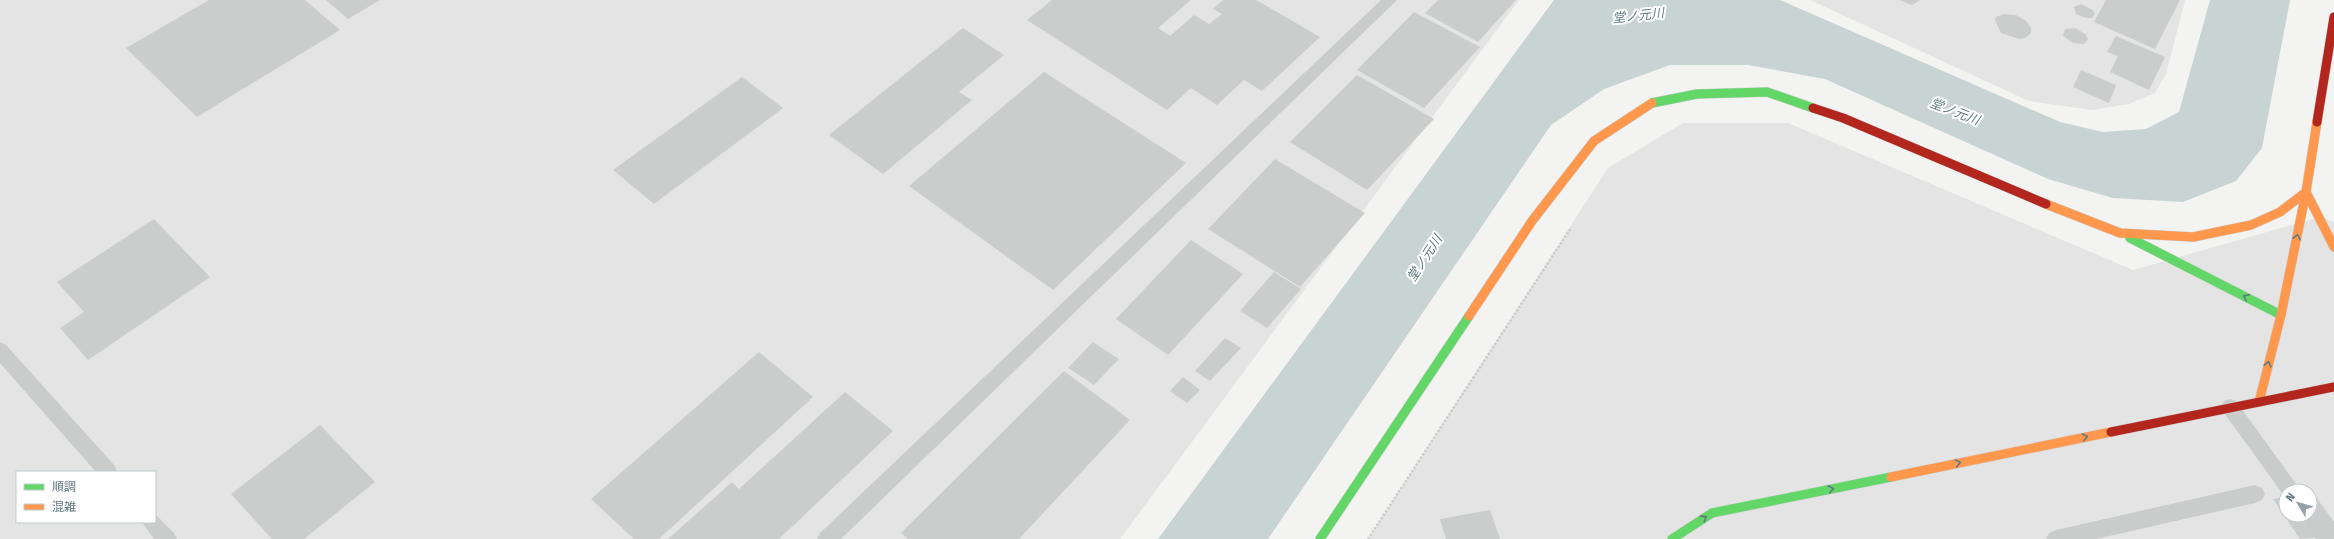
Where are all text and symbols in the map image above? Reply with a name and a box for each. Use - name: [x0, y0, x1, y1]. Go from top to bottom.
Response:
- water label: 堂ノ元川: [1611, 5, 1667, 26]
- water label: 堂ノ元川: [1928, 95, 1984, 129]
- water label: 堂ノ元川: [1404, 231, 1446, 284]
- one-way arrow: [2292, 234, 2301, 240]
- one-way arrow: [2243, 294, 2250, 302]
- one-way arrow: [2264, 360, 2272, 367]
- one-way arrow: [2082, 433, 2089, 442]
- one-way arrow: [1955, 459, 1961, 467]
- legend: [16, 471, 156, 523]
- text: 順調: [52, 480, 76, 494]
- north arrow: [2278, 483, 2318, 523]
- one-way arrow: [1827, 485, 1834, 493]
- text: N: [2283, 490, 2298, 504]
- text: 混雑: [52, 500, 76, 514]
- one-way arrow: [1700, 516, 1707, 523]

